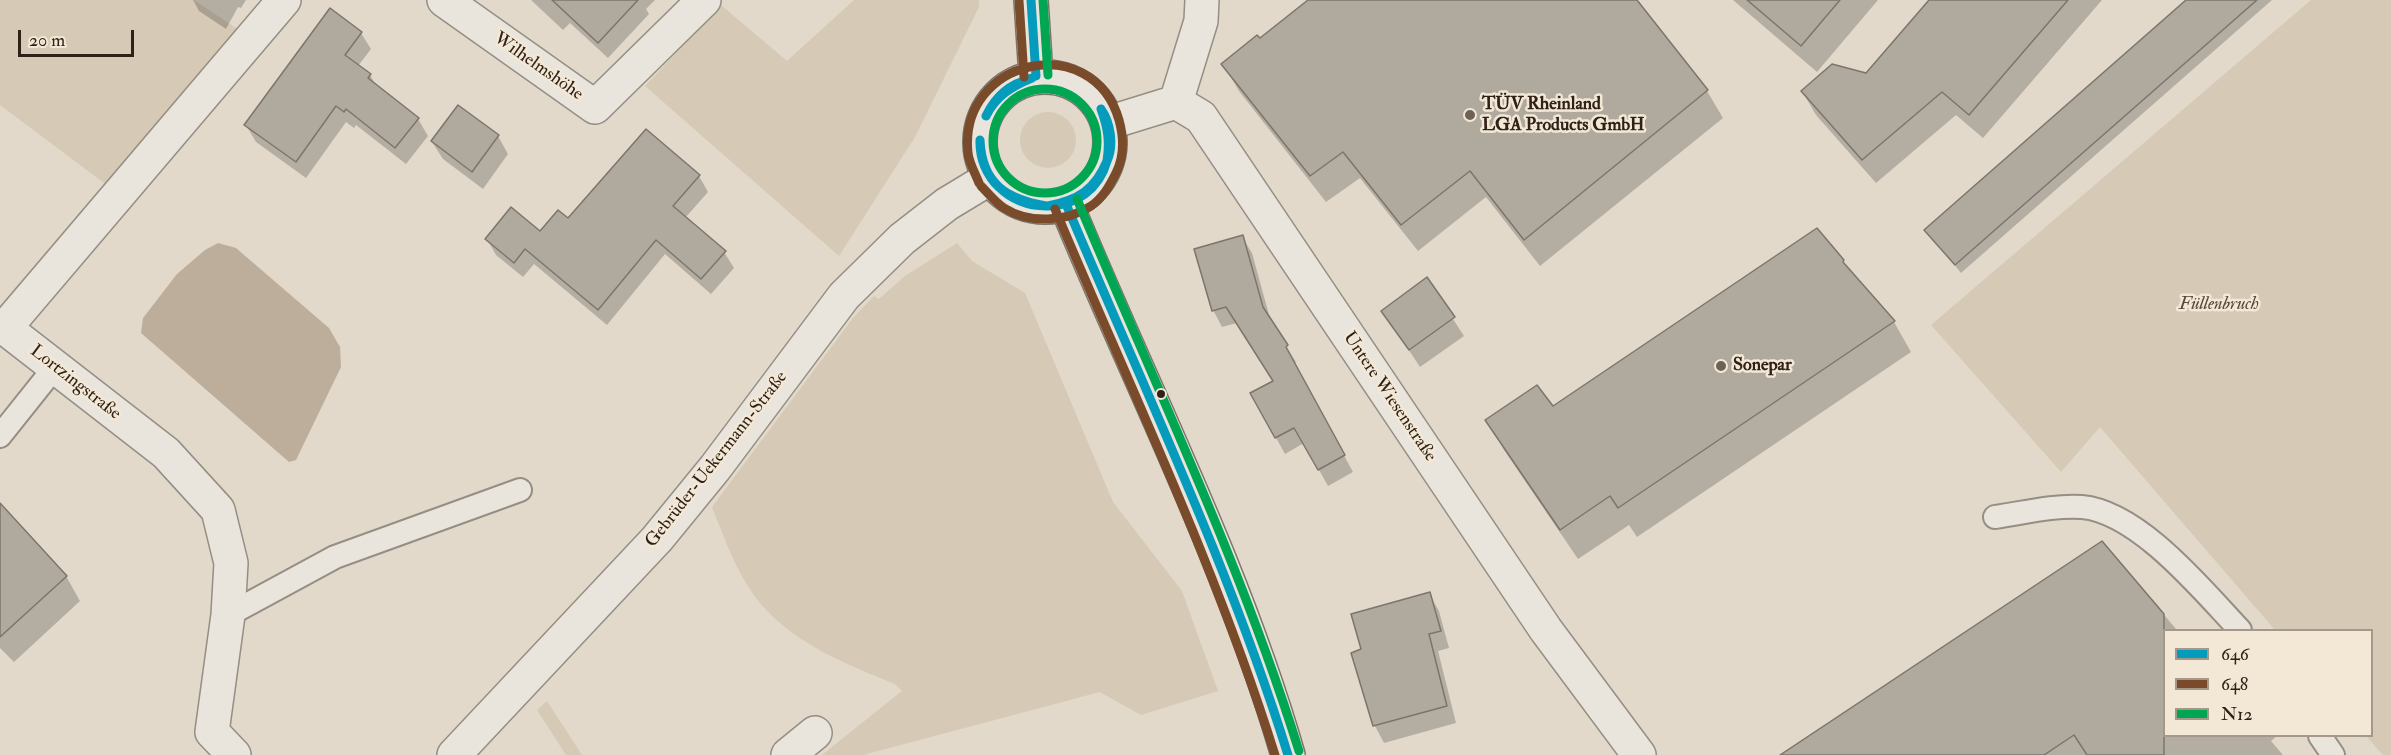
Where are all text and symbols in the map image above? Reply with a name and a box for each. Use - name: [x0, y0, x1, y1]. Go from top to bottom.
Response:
- scale bar: [21, 18, 136, 56]
- street label: Wilhelmshöhe: [489, 28, 587, 106]
- text: 20 m: [29, 29, 65, 52]
- place label: TÜV Rheinland LGA Products GmbH: [1482, 94, 1645, 136]
- marker: TÜV Rheinland LGA Products GmbH: [1463, 108, 1477, 122]
- park label: Füllenbruch: [2179, 294, 2259, 316]
- street label: Untere Wiesenstraße: [1338, 328, 1440, 466]
- street label: Lortzingstraße: [25, 341, 125, 425]
- place label: Sonepar: [1733, 355, 1792, 377]
- marker: Sonepar: [1714, 359, 1728, 373]
- street label: Gebrüder-Uekermann-Straße: [642, 368, 792, 552]
- unlabelled marker: [1155, 388, 1167, 400]
- legend: [2163, 629, 2373, 737]
- text: 646: [2221, 643, 2249, 666]
- text: 648: [2221, 673, 2248, 696]
- text: N12: [2221, 703, 2253, 726]

